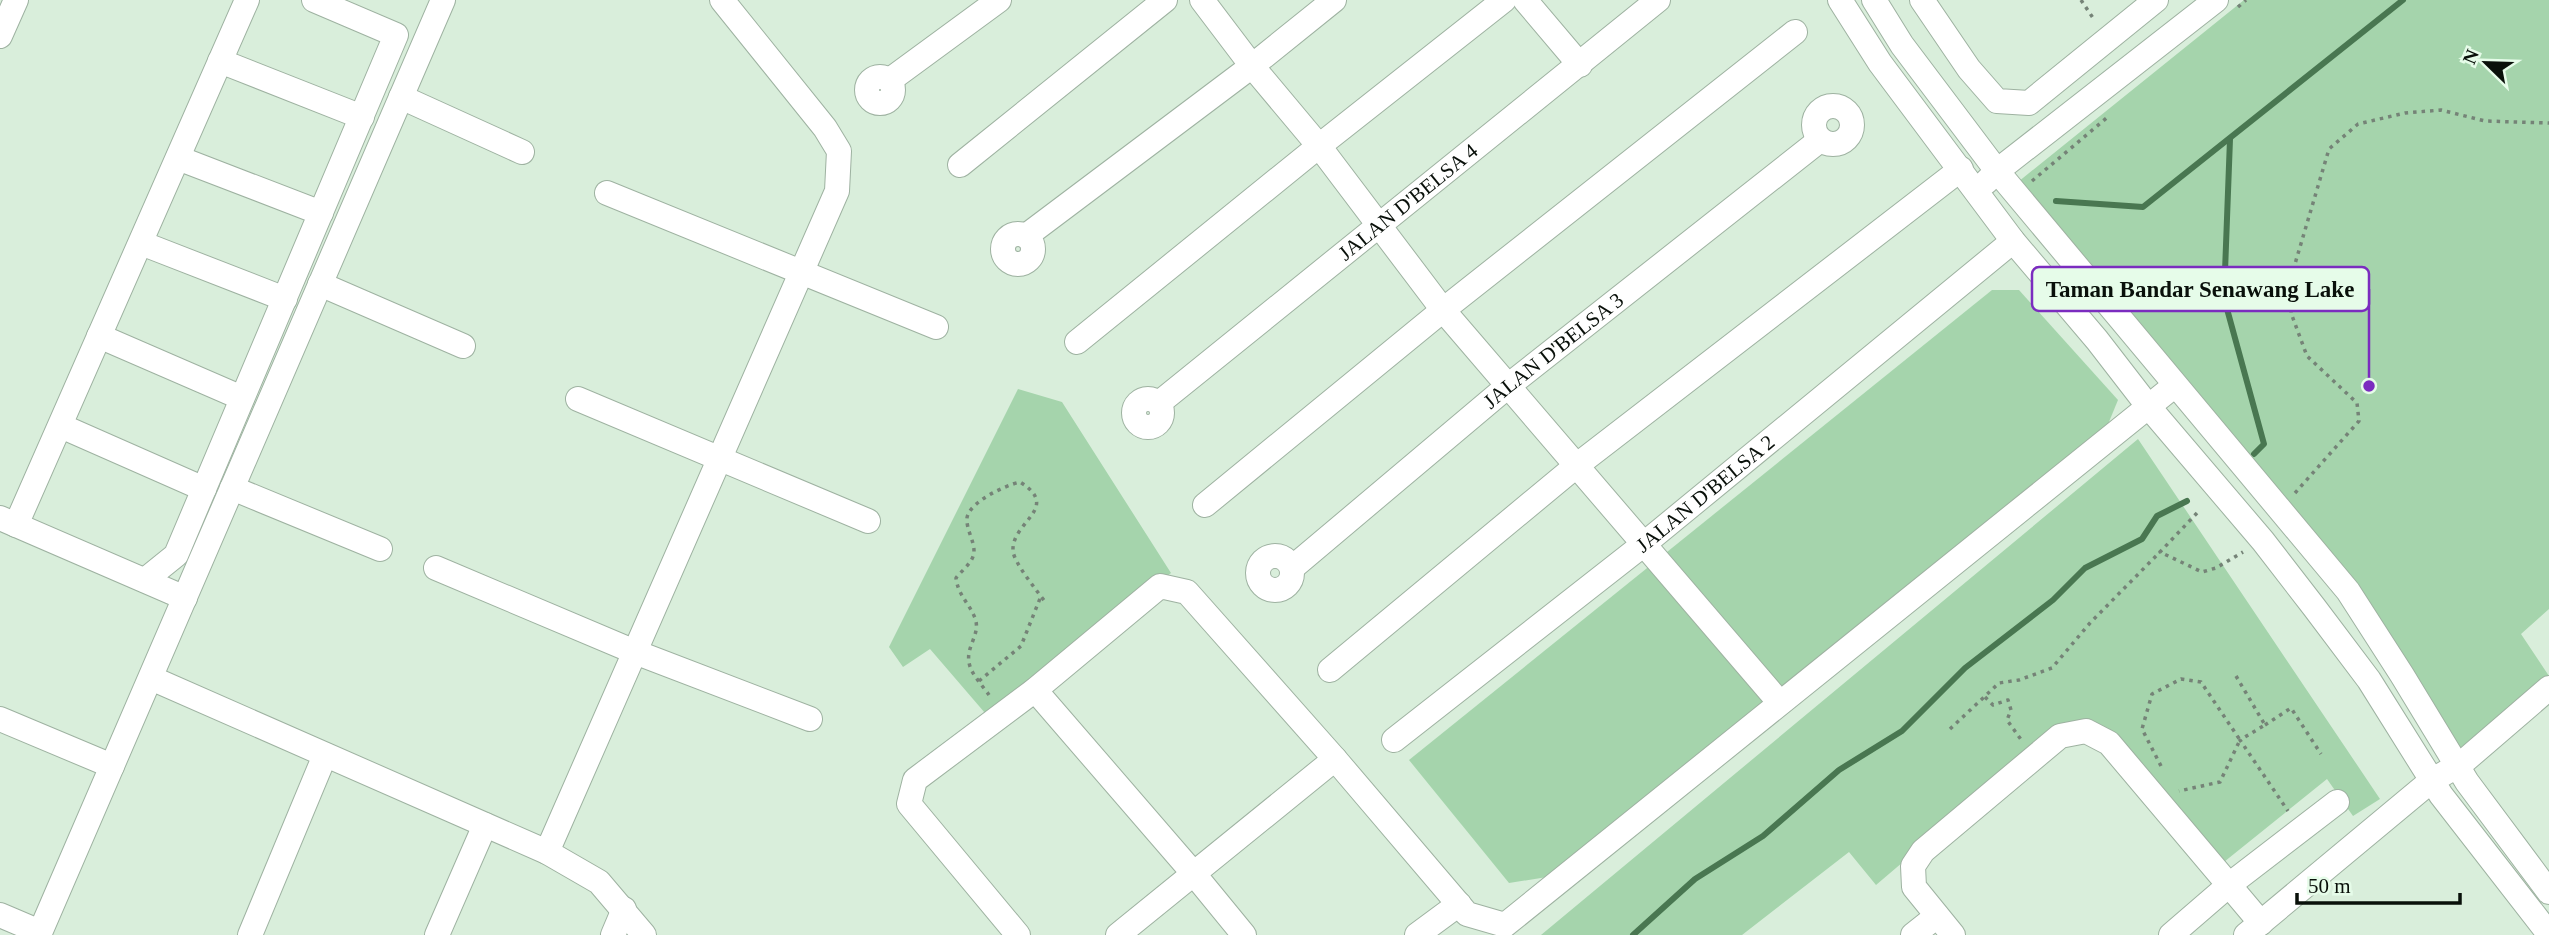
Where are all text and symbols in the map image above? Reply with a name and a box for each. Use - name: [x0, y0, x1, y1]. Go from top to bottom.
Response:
- north arrow: [2451, 28, 2521, 98]
- text: N: [2458, 46, 2483, 67]
- street label: JALAN D'BELSA 4: [1334, 138, 1483, 265]
- callout: Taman Bandar Senawang Lake: [2032, 267, 2369, 311]
- text: Taman Bandar Senawang Lake: [2046, 277, 2354, 302]
- street label: JALAN D'BELSA 3: [1479, 288, 1628, 413]
- street label: JALAN D'BELSA 2: [1631, 430, 1779, 558]
- scale bar: [2297, 862, 2460, 906]
- text: 50 m: [2308, 874, 2351, 898]

